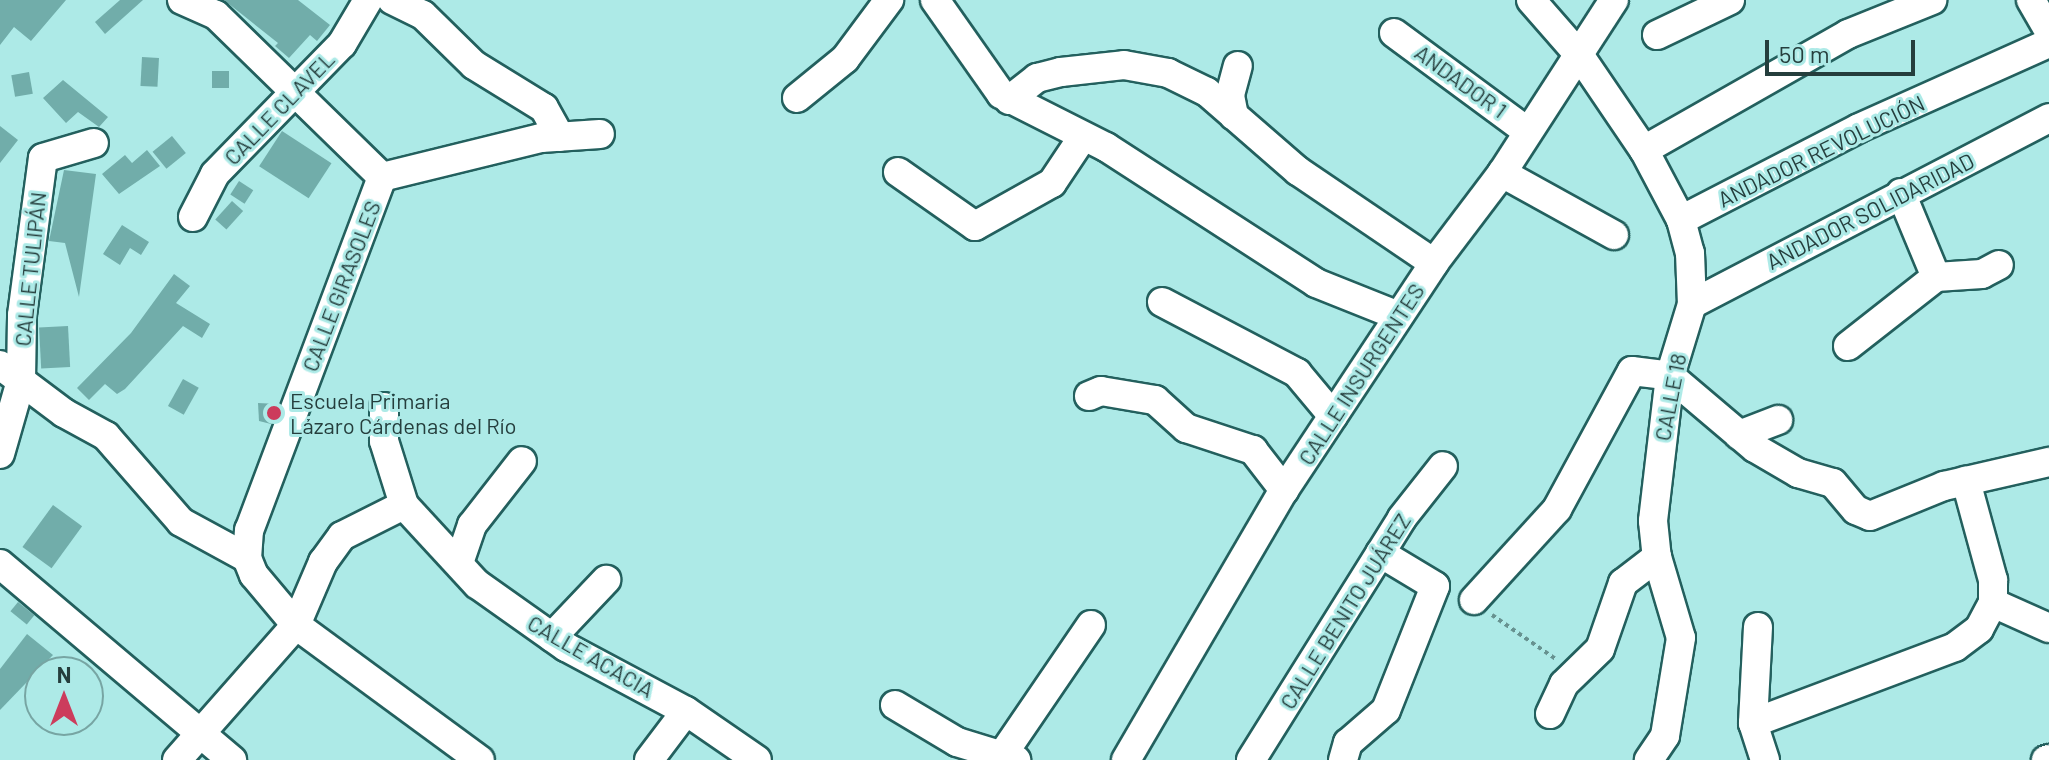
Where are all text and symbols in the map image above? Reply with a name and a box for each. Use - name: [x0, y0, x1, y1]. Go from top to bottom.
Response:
- scale bar: [1769, 24, 1919, 74]
- street label: ANDADOR 1: [1410, 39, 1512, 123]
- text: 50 m: [1779, 39, 1830, 68]
- street label: CALLE CLAVEL: [218, 46, 340, 170]
- street label: ANDADOR REVOLUCIÓN: [1713, 89, 1929, 213]
- street label: ANDADOR SOLIDARIDAD: [1762, 147, 1978, 275]
- street label: CALLE TULIPÁN: [9, 190, 51, 348]
- street label: CALLE GIRASOLES: [296, 197, 386, 375]
- street label: CALLE INSURGENTES: [1293, 278, 1429, 470]
- street label: CALLE 18: [1649, 351, 1691, 443]
- place label: Escuela Primaria Lázaro Cárdenas del Río: [290, 387, 516, 438]
- marker: Escuela Primaria Lázaro Cárdenas del Río: [265, 404, 283, 422]
- street label: CALLE BENITO JUÁREZ: [1274, 508, 1416, 714]
- street label: CALLE ACACIA: [523, 609, 659, 703]
- north arrow: [24, 656, 104, 736]
- text: N: [57, 661, 71, 687]

